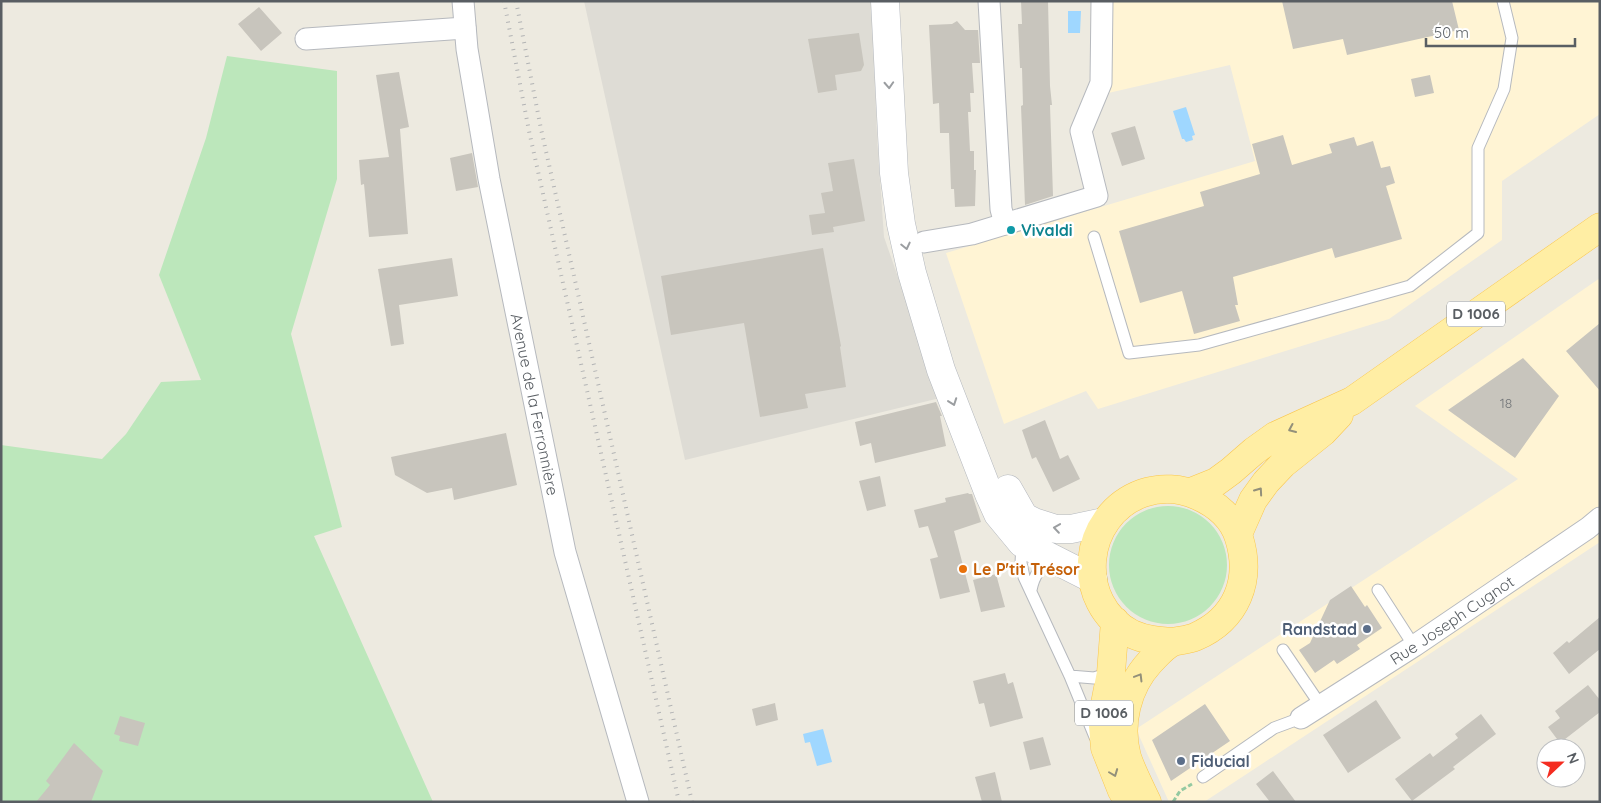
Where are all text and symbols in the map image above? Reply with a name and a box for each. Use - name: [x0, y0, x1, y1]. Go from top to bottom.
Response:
- scale bar: [1426, 15, 1575, 47]
- text: 50 m: [1434, 23, 1469, 42]
- one-way arrow: [884, 81, 895, 89]
- place label: Vivaldi: [1021, 220, 1073, 240]
- marker: Vivaldi: [1005, 224, 1017, 236]
- one-way arrow: [900, 242, 911, 251]
- road number: D 1006: [1447, 302, 1505, 326]
- street label: Avenue de la Ferronnière: [507, 312, 563, 497]
- house number: 18: [1500, 394, 1512, 412]
- one-way arrow: [947, 397, 957, 405]
- one-way arrow: [1288, 423, 1297, 433]
- one-way arrow: [1253, 487, 1262, 496]
- one-way arrow: [1052, 523, 1061, 533]
- place label: Le P'tit Trésor: [973, 559, 1080, 579]
- marker: Le P'tit Trésor: [957, 563, 969, 575]
- street label: Rue Joseph Cugnot: [1386, 571, 1518, 669]
- place label: Randstad: [1282, 619, 1357, 639]
- marker: Randstad: [1361, 623, 1373, 635]
- one-way arrow: [1133, 673, 1143, 682]
- road number: D 1006: [1075, 700, 1133, 726]
- north arrow: [1536, 738, 1586, 788]
- text: N: [1563, 750, 1583, 766]
- place label: Fiducial: [1191, 751, 1250, 771]
- marker: Fiducial: [1175, 755, 1187, 767]
- one-way arrow: [1108, 768, 1118, 776]

